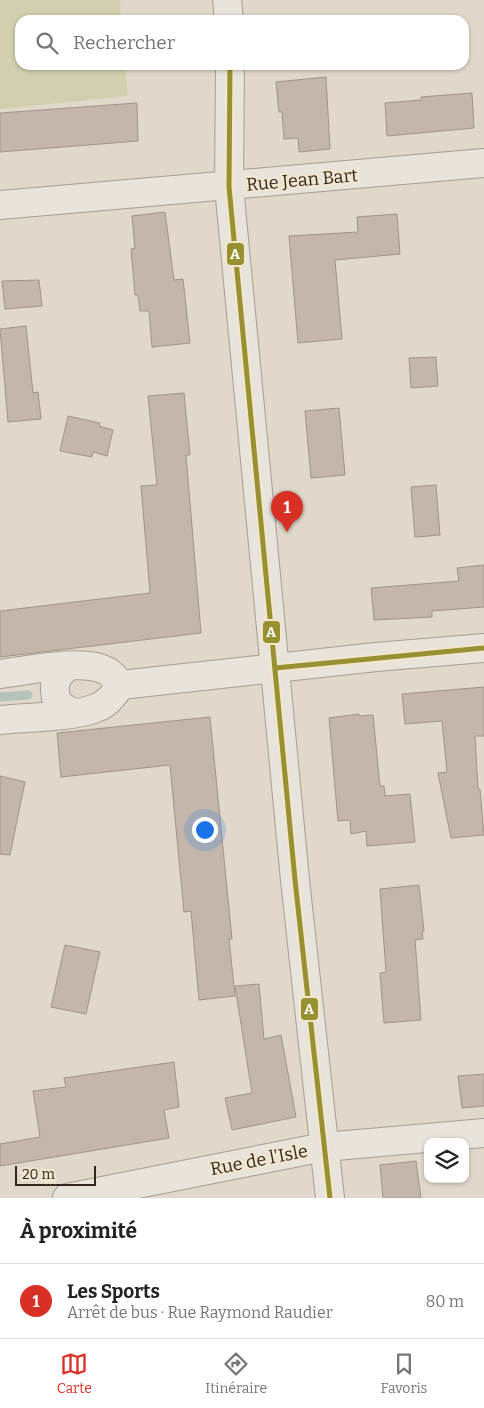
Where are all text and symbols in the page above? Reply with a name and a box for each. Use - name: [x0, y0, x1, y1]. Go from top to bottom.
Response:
- search box: [15, 15, 469, 70]
- icon: search: [33, 29, 61, 57]
- text: Rechercher: [73, 31, 175, 54]
- street label: Rue Jean Bart: [245, 164, 359, 196]
- line badge: A: [226, 242, 245, 266]
- text: A: [230, 246, 240, 263]
- pin: 1: [271, 491, 303, 532]
- line badge: A: [262, 620, 281, 644]
- text: A: [266, 624, 276, 641]
- your location: [192, 817, 218, 843]
- line badge: A: [300, 997, 319, 1021]
- text: A: [304, 1001, 314, 1018]
- map controls: [424, 1138, 469, 1183]
- button: layers: [424, 1138, 469, 1183]
- street label: Rue de l'Isle: [208, 1140, 310, 1180]
- scale bar: [15, 1163, 96, 1186]
- text: 20 m: [22, 1166, 55, 1183]
- text: À proximité: [20, 1218, 137, 1244]
- text: Les Sports: [67, 1280, 160, 1303]
- text: 1: [33, 1292, 39, 1311]
- text: 80 m: [426, 1292, 464, 1311]
- text: Arrêt de bus · Rue Raymond Raudier: [67, 1303, 333, 1322]
- tab: Carte: [57, 1350, 92, 1397]
- tab: Itinéraire: [205, 1350, 267, 1397]
- tab: Favoris: [380, 1350, 427, 1397]

